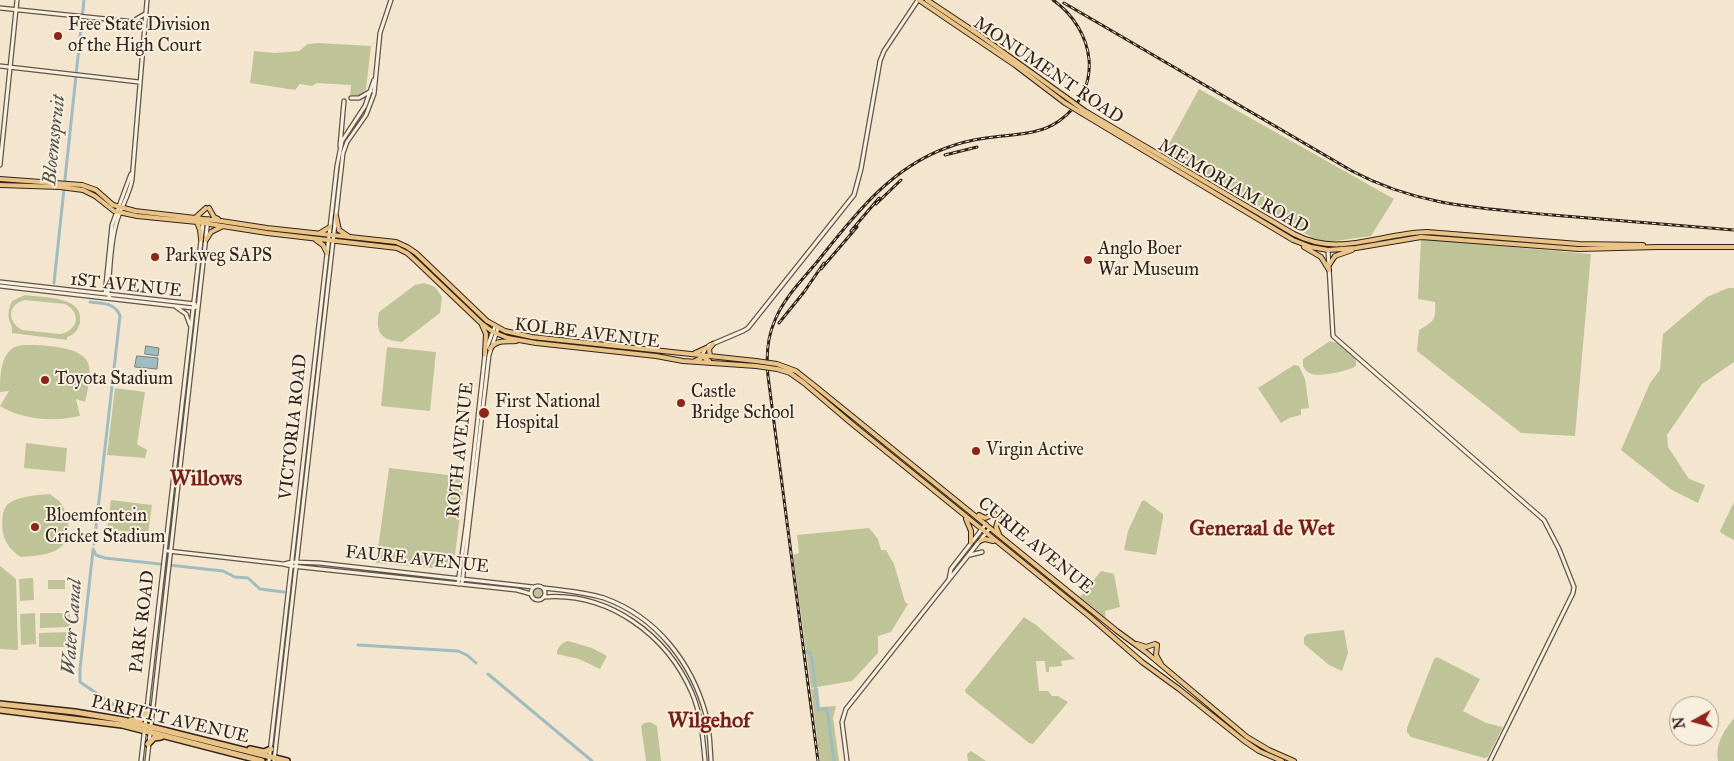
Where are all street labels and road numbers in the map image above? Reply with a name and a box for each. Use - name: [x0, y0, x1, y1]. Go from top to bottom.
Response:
- street label: MONUMENT ROAD: [969, 13, 1127, 129]
- street label: MEMORIAM ROAD: [1154, 135, 1312, 239]
- street label: 1ST AVENUE: [69, 269, 183, 303]
- street label: KOLBE AVENUE: [513, 314, 661, 354]
- street label: VICTORIA ROAD: [276, 353, 312, 501]
- street label: ROTH AVENUE: [443, 381, 479, 519]
- street label: CURIE AVENUE: [973, 493, 1097, 599]
- street label: FAURE AVENUE: [344, 542, 490, 578]
- street label: PARK ROAD: [126, 569, 160, 675]
- street label: PARFITT AVENUE: [89, 691, 251, 749]

